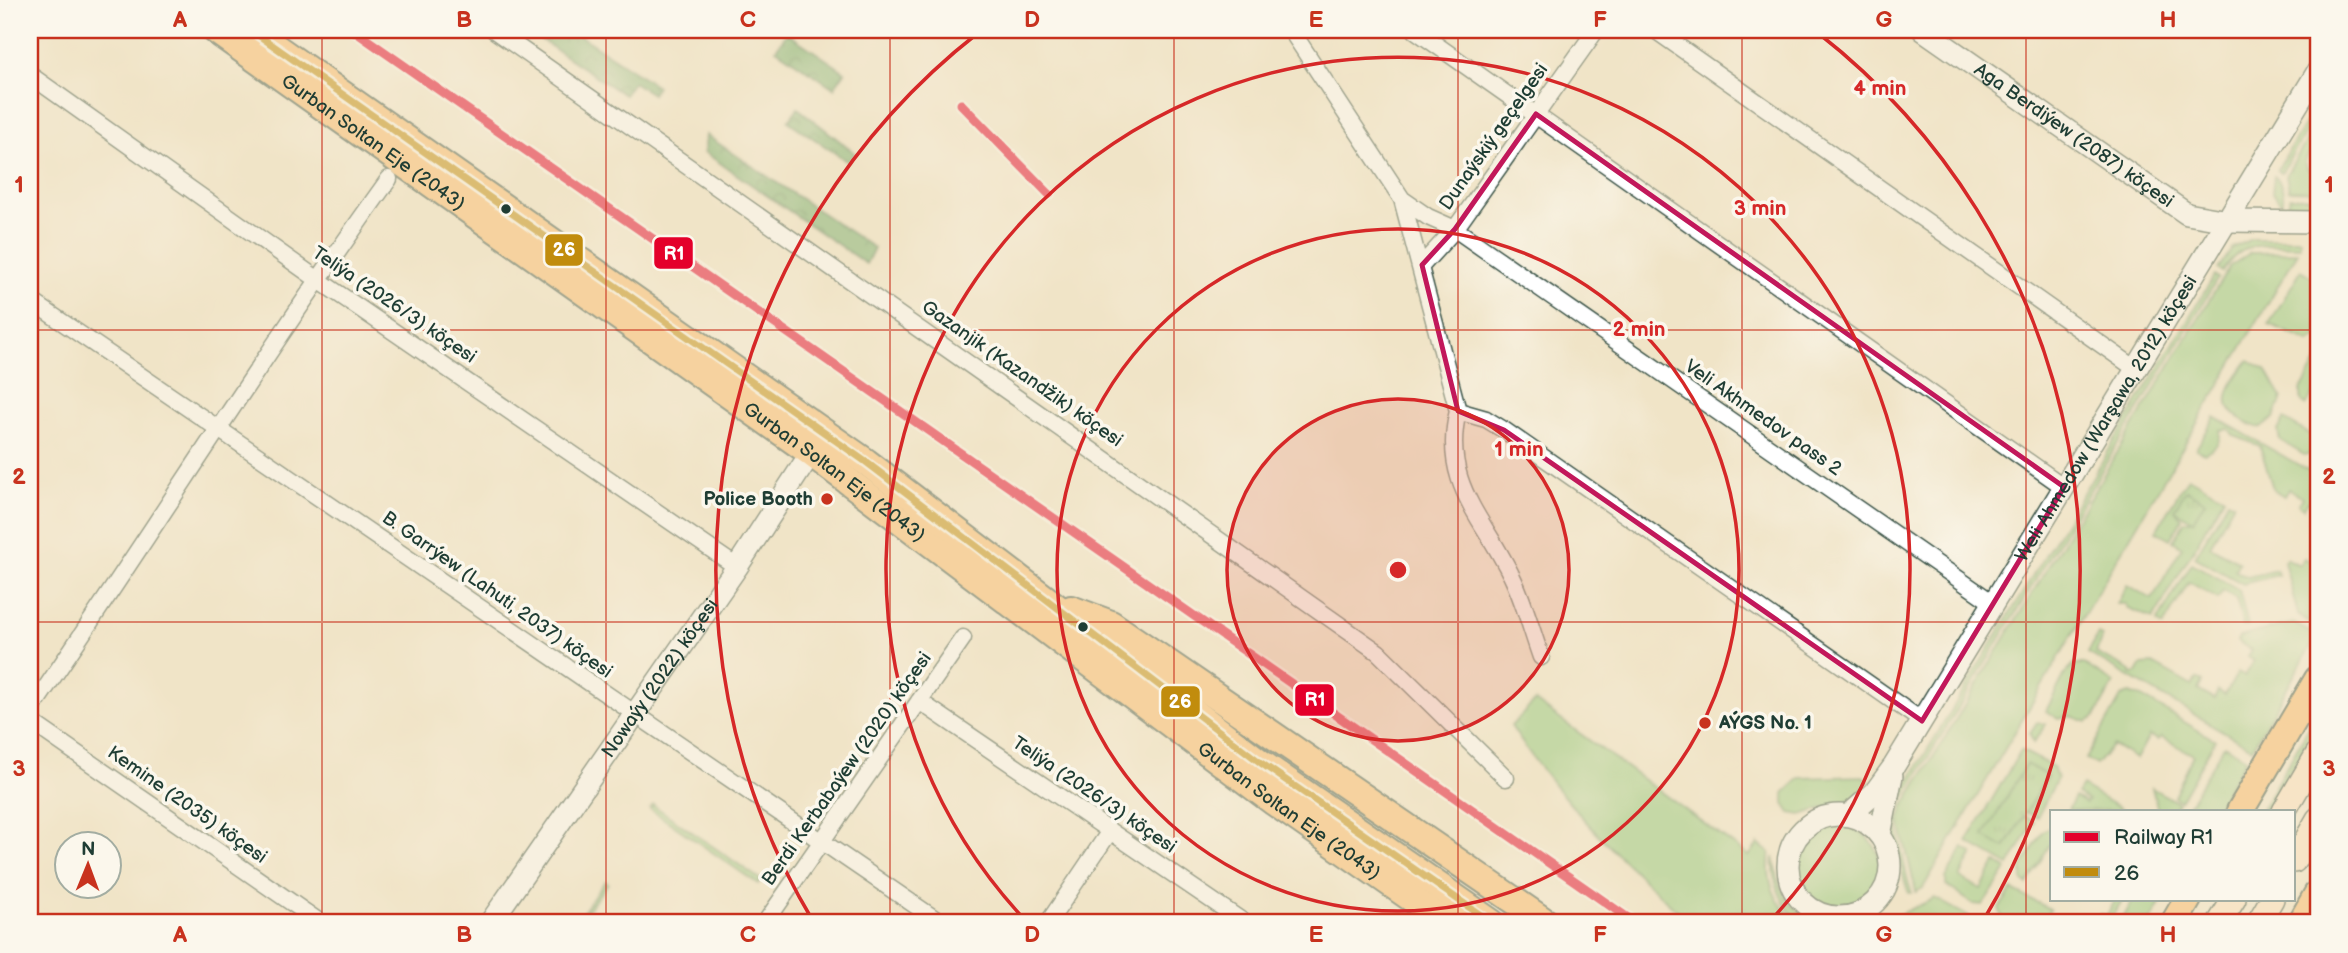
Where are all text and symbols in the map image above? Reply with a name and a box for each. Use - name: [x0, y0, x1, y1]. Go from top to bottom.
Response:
- text: A: [172, 6, 188, 34]
- text: B: [456, 6, 472, 34]
- text: C: [740, 6, 756, 34]
- text: D: [1024, 6, 1040, 34]
- text: E: [1309, 6, 1324, 34]
- text: F: [1593, 6, 1607, 34]
- text: G: [1876, 6, 1893, 34]
- text: H: [2159, 6, 2177, 34]
- street label: Aga Berdiýew (2087) köçesi: [1970, 58, 2178, 213]
- street label: Dunaýskiý geçelgesi: [1435, 59, 1553, 215]
- street label: Gurban Soltan Eje (2043): [277, 69, 470, 215]
- text: 4 min: [1854, 76, 1906, 101]
- text: 1: [14, 171, 24, 199]
- text: 1: [2324, 171, 2334, 199]
- text: 3 min: [1734, 196, 1786, 221]
- unlabelled marker: [499, 202, 513, 216]
- line badge: 26: [544, 233, 584, 267]
- line badge: R1: [653, 236, 694, 270]
- text: 26: [553, 239, 575, 262]
- street label: Teliýa (2026/3) köçesi: [308, 242, 480, 368]
- text: R1: [663, 243, 685, 266]
- street label: Weli Ahmedow (Warşawa, 2012) köçesi: [2010, 271, 2202, 566]
- street label: Gazanjik (Kazandžik) köçesi: [917, 296, 1127, 452]
- text: 2 min: [1612, 317, 1666, 342]
- street label: Veli Akhmedov pass 2: [1680, 355, 1847, 481]
- street label: Gurban Soltan Eje (2043): [739, 397, 930, 547]
- text: 1 min: [1494, 437, 1544, 462]
- text: 2: [12, 463, 26, 491]
- text: 2: [2322, 463, 2336, 491]
- place label: Police Booth: [703, 488, 813, 511]
- marker: Police Booth: [819, 491, 835, 507]
- street label: B. Garrýew (Lahuti, 2037) köçesi: [377, 506, 617, 684]
- centre of rings: [1386, 558, 1410, 582]
- street label: Nowaýy (2022) köçesi: [597, 594, 723, 762]
- unlabelled marker: [1076, 620, 1090, 634]
- street label: Berdi Kerbabaýew (2020) köçesi: [757, 648, 937, 890]
- line badge: R1: [1294, 683, 1335, 717]
- line badge: 26: [1160, 685, 1201, 718]
- text: R1: [1304, 689, 1326, 712]
- text: 26: [1169, 691, 1191, 714]
- place label: AÝGS No. 1: [1718, 710, 1812, 735]
- marker: AÝGS No. 1: [1697, 715, 1713, 731]
- street label: Teliýa (2026/3) köçesi: [1008, 732, 1180, 858]
- street label: Gurban Soltan Eje (2043): [1193, 737, 1385, 884]
- street label: Kemine (2035) köçesi: [103, 741, 271, 869]
- text: 3: [12, 755, 26, 783]
- text: 3: [2322, 755, 2336, 783]
- legend: [2050, 810, 2296, 900]
- text: Railway R1: [2114, 825, 2213, 850]
- north arrow: [52, 830, 122, 900]
- text: N: [81, 838, 96, 861]
- text: 26: [2114, 861, 2139, 886]
- text: A: [172, 921, 188, 949]
- text: B: [456, 921, 472, 949]
- text: C: [740, 921, 756, 949]
- text: D: [1024, 921, 1040, 949]
- text: E: [1309, 921, 1324, 949]
- text: F: [1593, 921, 1607, 949]
- text: G: [1876, 921, 1893, 949]
- text: H: [2159, 921, 2177, 949]

